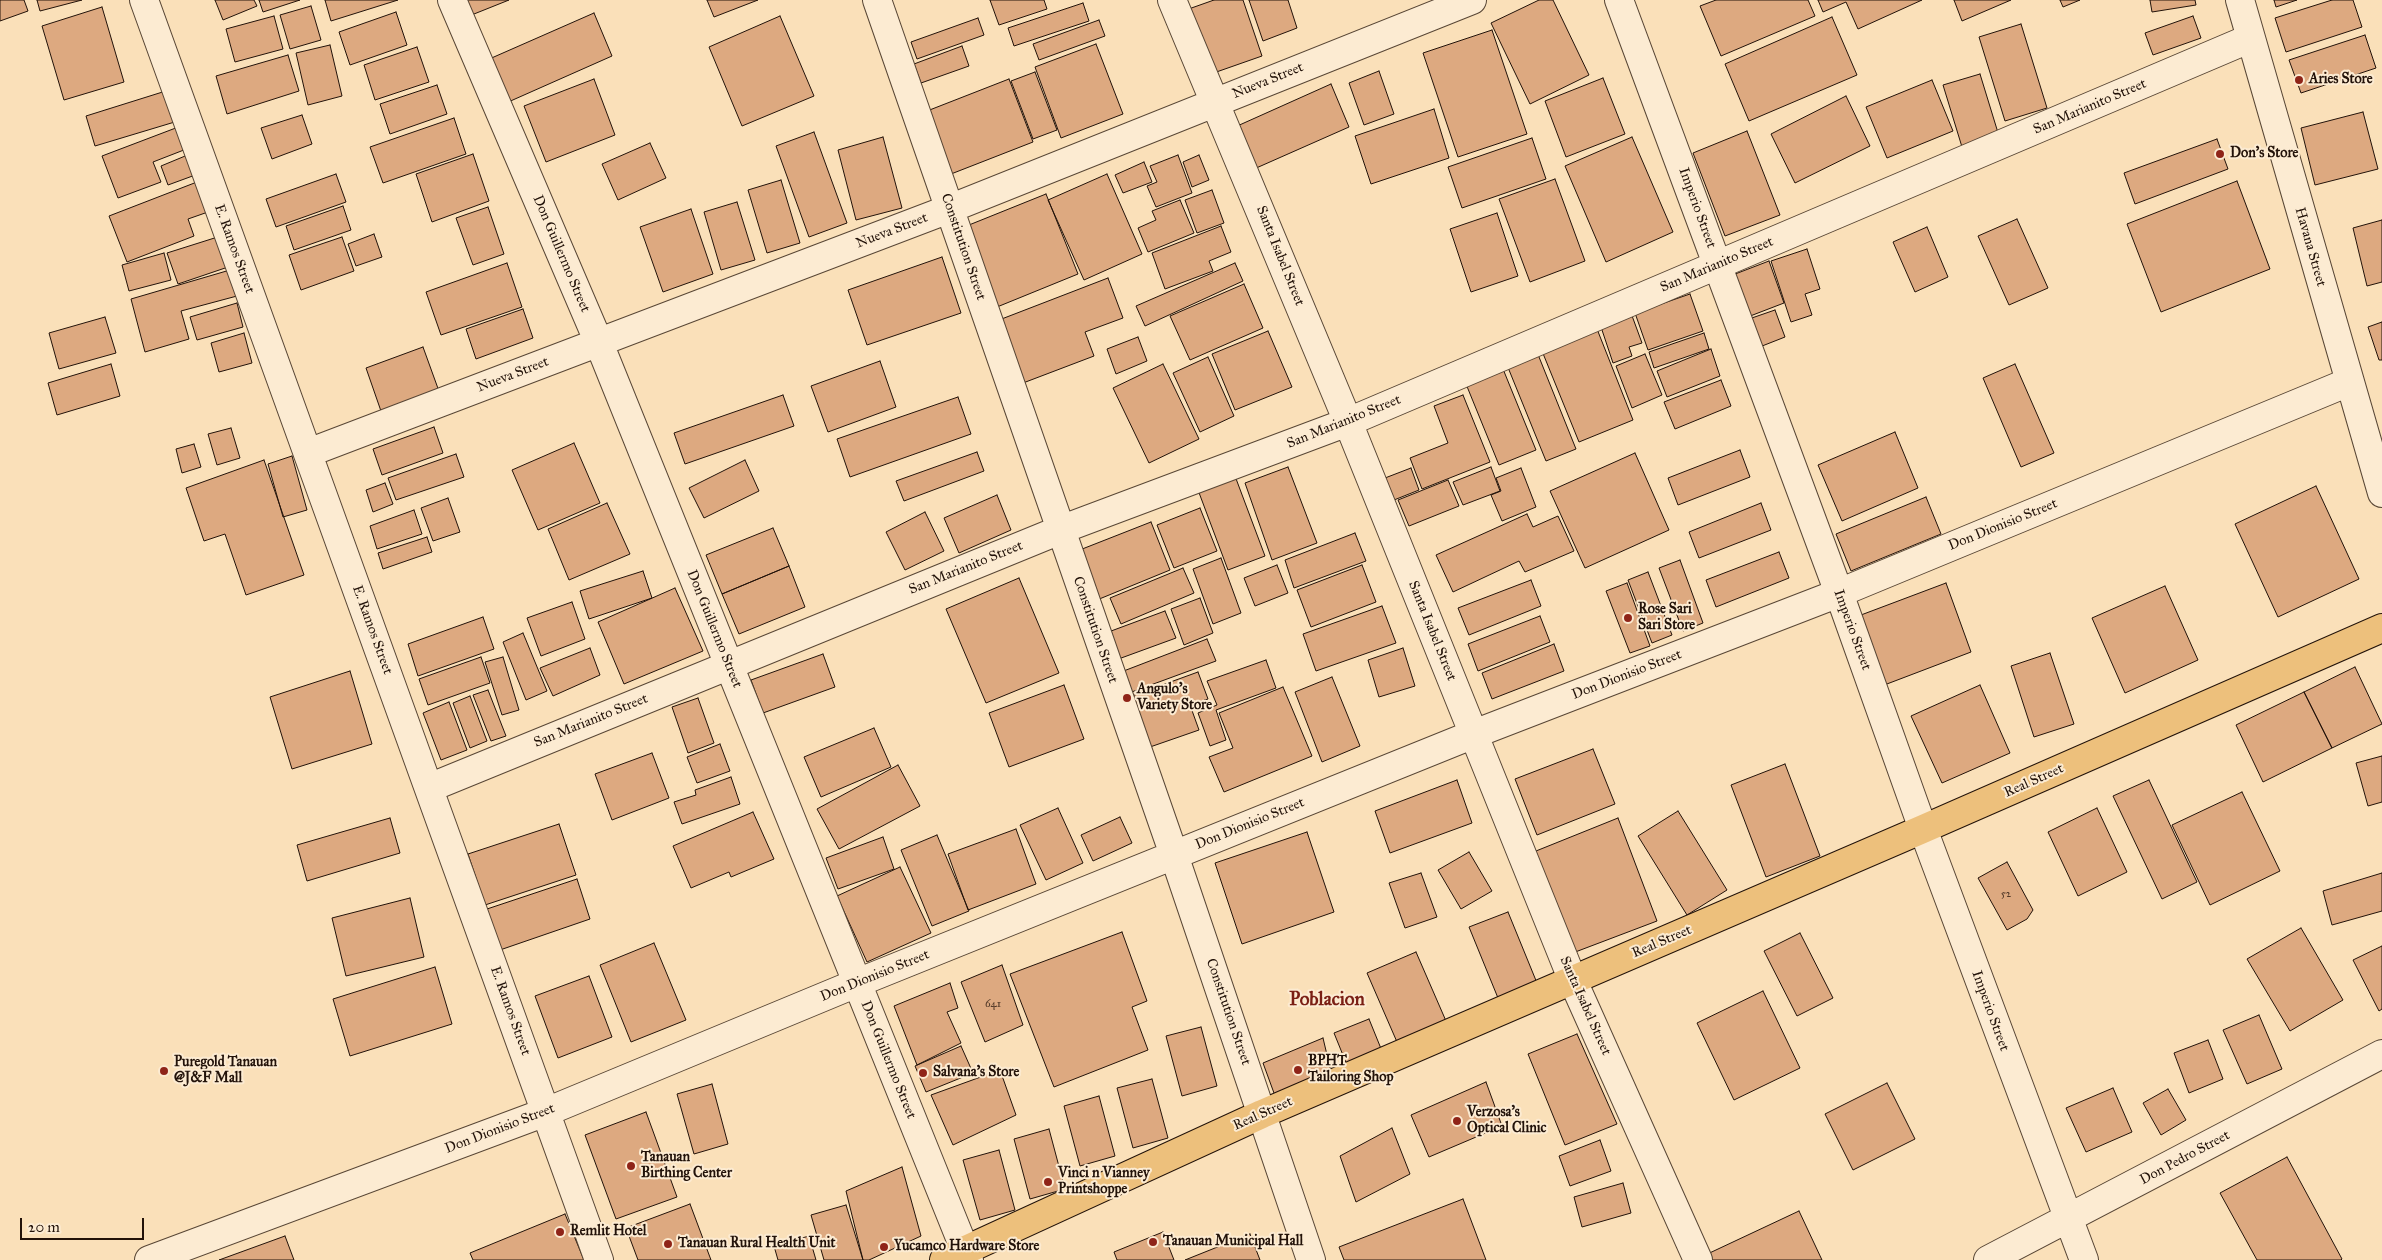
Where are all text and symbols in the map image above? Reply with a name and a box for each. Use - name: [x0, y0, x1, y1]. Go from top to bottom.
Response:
- street label: Nueva Street: [1230, 59, 1306, 103]
- place label: Aries Store: [2309, 72, 2373, 88]
- marker: Aries Store: [2293, 74, 2305, 86]
- street label: San Marianito Street: [2031, 76, 2149, 138]
- place label: Don's Store: [2230, 146, 2298, 162]
- marker: Don's Store: [2214, 148, 2226, 160]
- street label: Imperio Street: [1675, 165, 1719, 251]
- street label: Constitution Street: [937, 191, 989, 303]
- street label: Don Guillermo Street: [529, 193, 593, 315]
- street label: E. Ramos Street: [210, 202, 258, 296]
- street label: Santa Isabel Street: [1252, 203, 1308, 309]
- street label: Havana Street: [2291, 205, 2329, 289]
- street label: Nueva Street: [854, 210, 930, 252]
- street label: San Marianito Street: [1658, 234, 1776, 296]
- street label: Nueva Street: [475, 354, 551, 396]
- street label: San Marianito Street: [1285, 392, 1403, 452]
- street label: Don Dionisio Street: [1946, 495, 2060, 555]
- street label: San Marianito Street: [907, 538, 1025, 598]
- street label: Don Guillermo Street: [683, 568, 745, 690]
- street label: Constitution Street: [1069, 574, 1121, 686]
- street label: Santa Isabel Street: [1404, 578, 1460, 684]
- street label: E. Ramos Street: [348, 583, 396, 677]
- street label: Imperio Street: [1830, 587, 1874, 673]
- place label: Rose Sari Sari Store: [1638, 602, 1695, 634]
- marker: Rose Sari Sari Store: [1622, 612, 1634, 624]
- street label: Don Dionisio Street: [1570, 646, 1684, 704]
- place label: Angulo's Variety Store: [1137, 682, 1212, 714]
- street label: San Marianito Street: [532, 691, 650, 751]
- marker: Angulo's Variety Store: [1121, 692, 1133, 704]
- street label: Real Street: [2002, 760, 2066, 802]
- street label: Don Dionisio Street: [1193, 794, 1307, 854]
- house number: 52: [2001, 887, 2011, 901]
- street label: Real Street: [1630, 922, 1694, 962]
- street label: Don Dionisio Street: [818, 946, 932, 1006]
- street label: Santa Isabel Street: [1556, 954, 1614, 1058]
- street label: Constitution Street: [1202, 956, 1254, 1068]
- street label: E. Ramos Street: [486, 964, 534, 1058]
- street label: Imperio Street: [1968, 968, 2012, 1054]
- district label: Poblacion: [1289, 989, 1365, 1011]
- house number: 641: [985, 997, 1001, 1011]
- street label: Don Guillermo Street: [857, 999, 919, 1121]
- place label: BPHT Tailoring Shop: [1308, 1054, 1394, 1086]
- place label: Puregold Tanauan @J&F Mall: [174, 1055, 277, 1088]
- marker: BPHT Tailoring Shop: [1292, 1064, 1304, 1076]
- marker: Puregold Tanauan @J&F Mall: [158, 1065, 170, 1077]
- place label: Salvana's Store: [933, 1065, 1019, 1081]
- marker: Salvana's Store: [917, 1067, 929, 1079]
- street label: Real Street: [1231, 1093, 1295, 1135]
- street label: Don Dionisio Street: [443, 1100, 557, 1158]
- place label: Verzosa's Optical Clinic: [1467, 1105, 1547, 1138]
- marker: Verzosa's Optical Clinic: [1451, 1115, 1463, 1127]
- street label: Don Pedro Street: [2137, 1127, 2233, 1189]
- place label: Tanauan Birthing Center: [641, 1150, 732, 1182]
- marker: Tanauan Birthing Center: [625, 1160, 637, 1172]
- place label: Vinci n Vianney Printshoppe: [1058, 1166, 1149, 1198]
- marker: Vinci n Vianney Printshoppe: [1042, 1176, 1054, 1188]
- scale bar: [22, 1208, 146, 1240]
- text: 20 m: [28, 1218, 60, 1236]
- place label: Remlit Hotel: [570, 1224, 647, 1240]
- marker: Remlit Hotel: [554, 1226, 566, 1238]
- place label: Tanauan Municipal Hall: [1163, 1234, 1303, 1250]
- place label: Tanauan Rural Health Unit: [678, 1236, 835, 1252]
- marker: Tanauan Municipal Hall: [1147, 1236, 1159, 1248]
- marker: Tanauan Rural Health Unit: [662, 1238, 674, 1250]
- place label: Yucamco Hardware Store: [894, 1239, 1039, 1255]
- marker: Yucamco Hardware Store: [878, 1241, 890, 1253]

